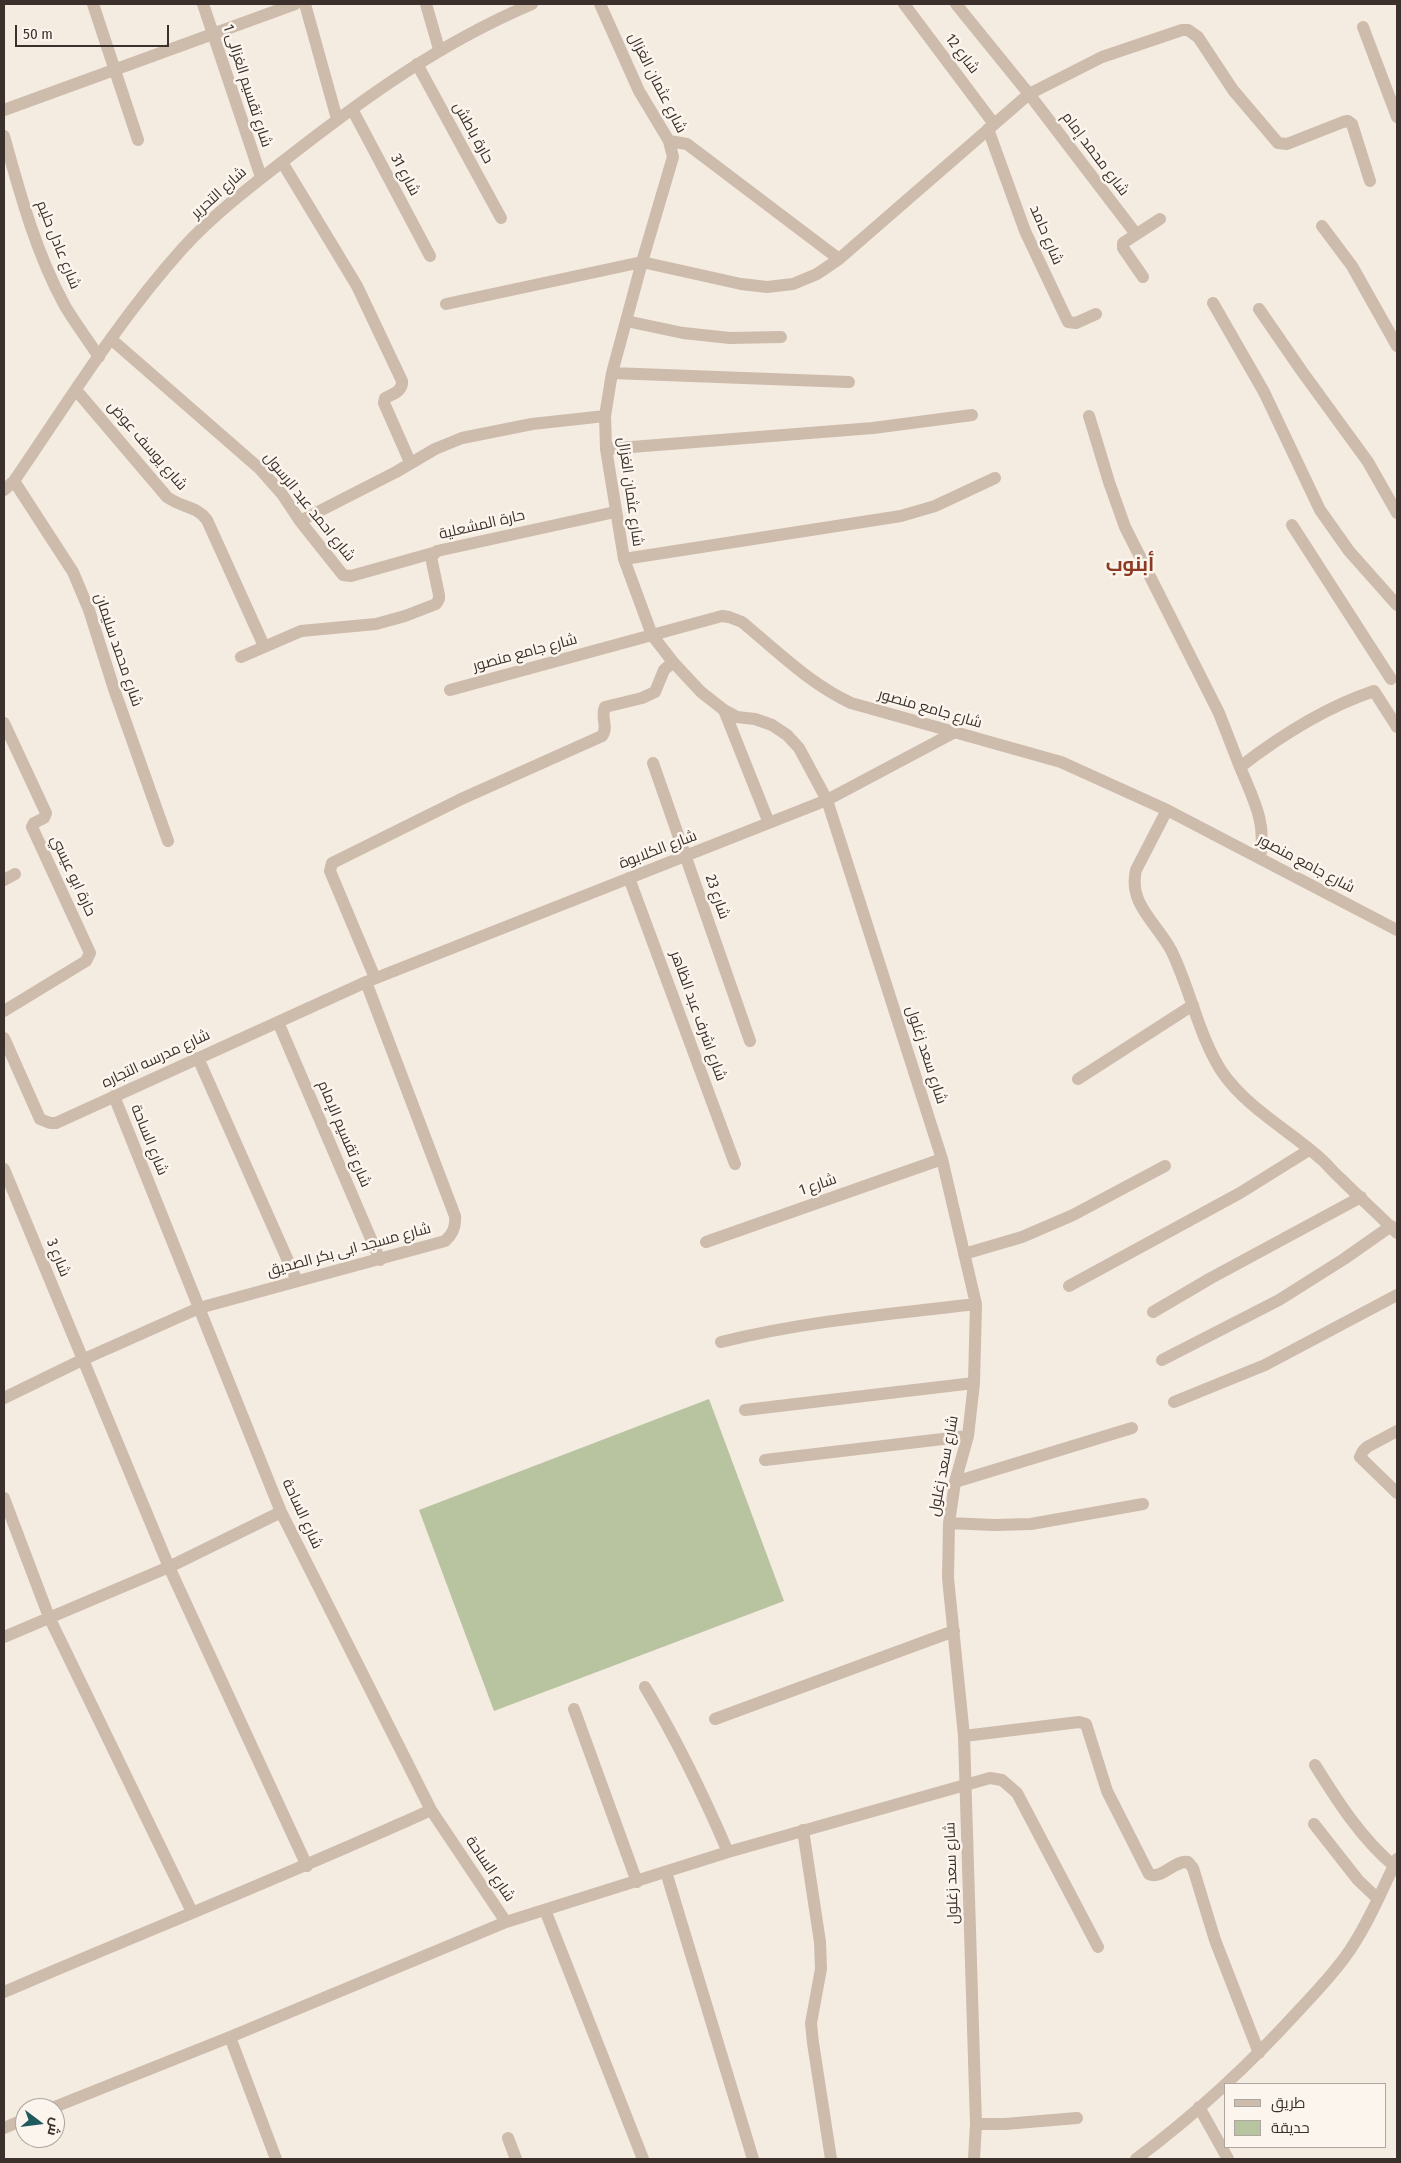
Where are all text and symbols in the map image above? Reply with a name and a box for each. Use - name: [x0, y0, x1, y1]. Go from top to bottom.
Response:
- scale bar: [18, 15, 171, 47]
- street label: شارع تقسيم الغزالى 1: [219, 22, 275, 150]
- text: 50 m: [23, 25, 53, 43]
- street label: شارع عثمان الغزال: [624, 30, 690, 136]
- street label: شارع 12: [941, 31, 983, 77]
- street label: حارة باطش: [449, 99, 497, 167]
- street label: شارع محمد إمام: [1058, 108, 1132, 200]
- street label: شارع 31: [387, 151, 423, 199]
- street label: شارع التحرير: [188, 163, 250, 223]
- street label: شارع عادل حليم: [32, 198, 84, 292]
- street label: شارع حامد: [1025, 202, 1067, 268]
- street label: شارع يوسف عوض: [103, 398, 191, 494]
- street label: شارع عثمان الغزال: [613, 436, 647, 548]
- street label: شارع احمد عبد الرسول: [259, 449, 359, 565]
- street label: حارة المشعلية: [437, 506, 527, 544]
- district label: أبنوب: [1106, 553, 1154, 577]
- street label: شارع محمد سليمان: [90, 591, 146, 709]
- street label: شارع جامع منصور: [471, 630, 579, 676]
- street label: شارع جامع منصور: [876, 686, 984, 732]
- street label: شارع الكلابوة: [616, 827, 700, 873]
- street label: شارع جامع منصور: [1254, 831, 1358, 897]
- street label: حارة ابو عيسي: [46, 833, 100, 919]
- street label: شارع 23: [701, 872, 733, 922]
- street label: شارع اشرف عبد الظاهر: [666, 948, 730, 1084]
- street label: شارع سعد زغلول: [902, 1004, 950, 1106]
- street label: شارع مدرسه التجاره: [99, 1026, 213, 1092]
- street label: شارع تقسيم الإمام: [313, 1078, 375, 1190]
- street label: شارع الساحة: [127, 1102, 171, 1178]
- street label: شارع 1: [797, 1170, 839, 1200]
- street label: شارع مسجد ابى بكر الصديق: [265, 1219, 433, 1281]
- street label: شارع 3: [42, 1236, 74, 1280]
- street label: شارع سعد زغلول: [925, 1414, 963, 1518]
- street label: شارع الساحة: [278, 1476, 326, 1552]
- street label: شارع سعد زغلول: [941, 1822, 963, 1924]
- street label: شارع الساحة: [462, 1833, 518, 1905]
- legend: [1224, 2083, 1386, 2148]
- text: طريق: [1271, 2094, 1305, 2112]
- north arrow: [15, 2098, 65, 2148]
- text: ش: [43, 2116, 65, 2138]
- text: حديقة: [1271, 2119, 1310, 2137]

